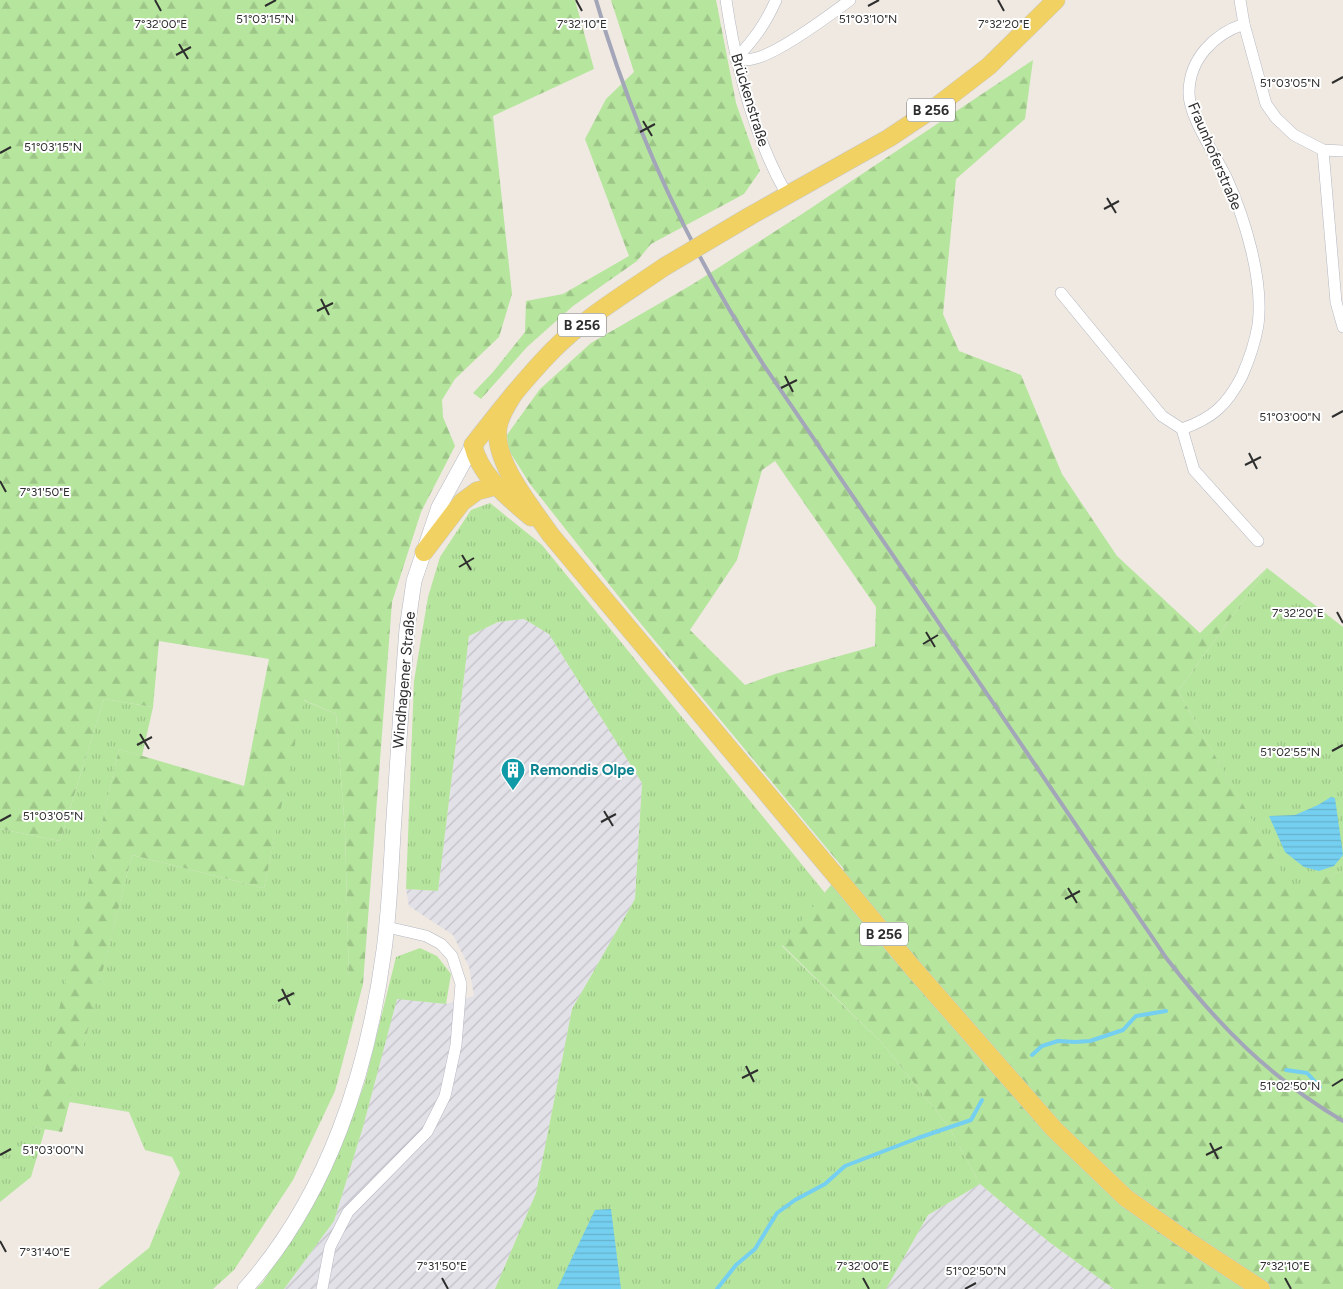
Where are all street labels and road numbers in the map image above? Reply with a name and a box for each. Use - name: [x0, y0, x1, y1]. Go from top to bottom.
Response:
- street label: Brückenstraße: [727, 51, 773, 149]
- road number: B 256: [907, 98, 955, 122]
- street label: Fraunhoferstraße: [1184, 99, 1246, 213]
- road number: B 256: [558, 314, 606, 336]
- street label: Windhagener Straße: [389, 611, 419, 749]
- road number: B 256: [860, 922, 908, 946]

